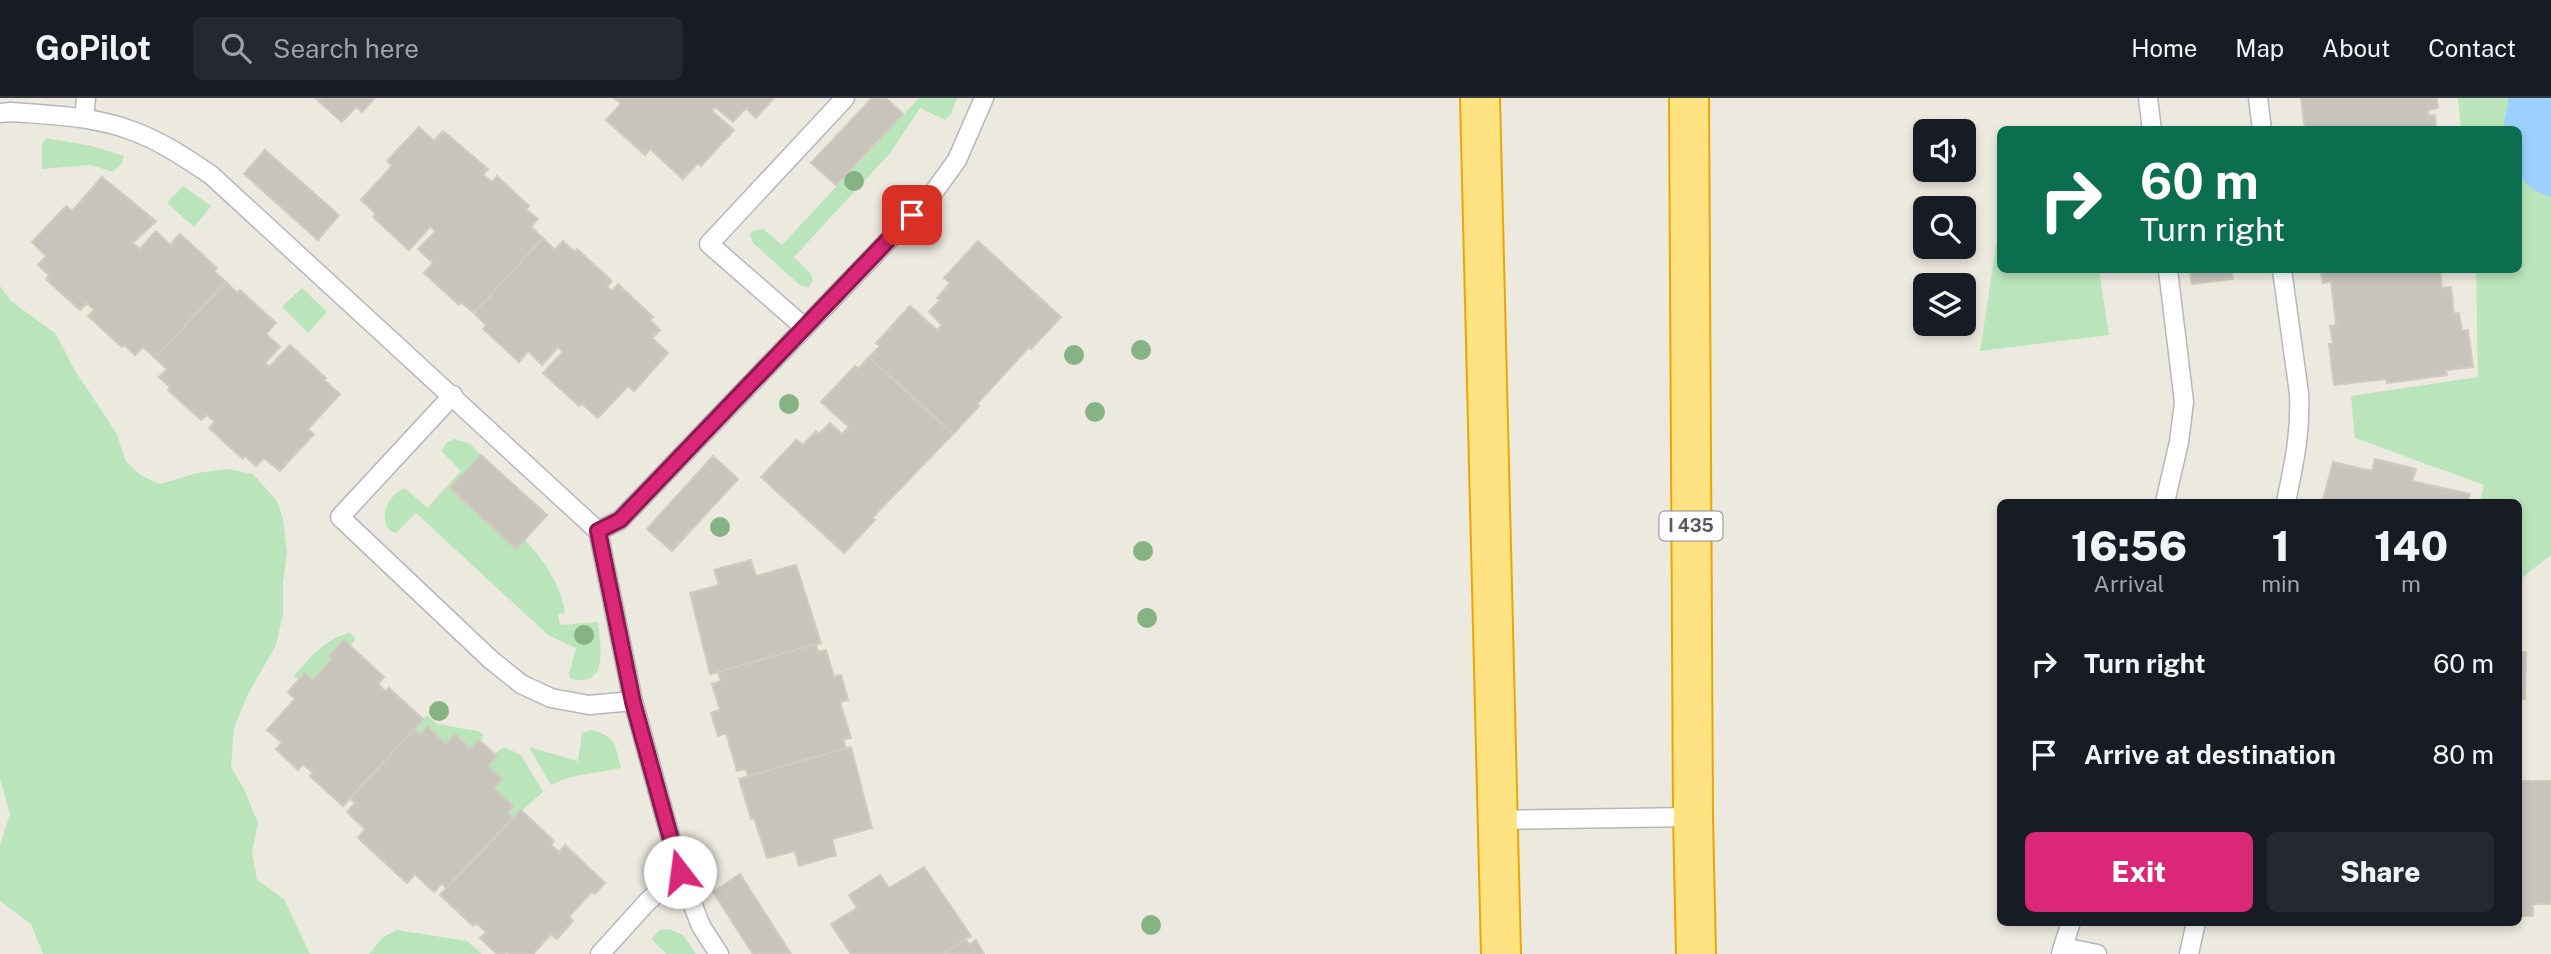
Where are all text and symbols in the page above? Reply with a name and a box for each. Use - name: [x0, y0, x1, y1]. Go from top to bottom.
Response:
- search box: [193, 17, 683, 80]
- text: GoPilot: [35, 29, 151, 67]
- icon: search: [217, 29, 255, 67]
- text: Search here: [273, 33, 419, 64]
- text: Home: [2131, 34, 2197, 62]
- text: Map: [2235, 34, 2284, 62]
- text: About: [2322, 34, 2390, 62]
- text: Contact: [2428, 34, 2516, 62]
- map controls: [1913, 119, 1976, 336]
- button: sound: [1913, 119, 1976, 182]
- text: 60 m: [2140, 152, 2259, 210]
- icon: right: [2025, 154, 2116, 245]
- pin: [882, 185, 942, 245]
- icon: arrive: [893, 196, 931, 234]
- button: search: [1913, 196, 1976, 259]
- text: Turn right: [2140, 211, 2285, 248]
- button: layers: [1913, 273, 1976, 336]
- road number: I 435: [1660, 512, 1722, 540]
- text: 16:56: [2071, 521, 2187, 570]
- text: 1: [2271, 521, 2290, 570]
- text: 140: [2374, 521, 2448, 570]
- text: Arrival: [2094, 570, 2165, 597]
- text: min: [2261, 570, 2300, 597]
- text: m: [2401, 570, 2421, 597]
- icon: right: [2025, 645, 2063, 683]
- text: Turn right: [2084, 648, 2206, 679]
- text: 60 m: [2433, 648, 2494, 679]
- icon: arrive: [2025, 736, 2063, 774]
- text: Arrive at destination: [2084, 739, 2336, 770]
- text: 80 m: [2433, 739, 2494, 770]
- button: Exit: [2025, 832, 2253, 912]
- button: Share: [2267, 832, 2494, 912]
- position arrow: [643, 835, 717, 909]

